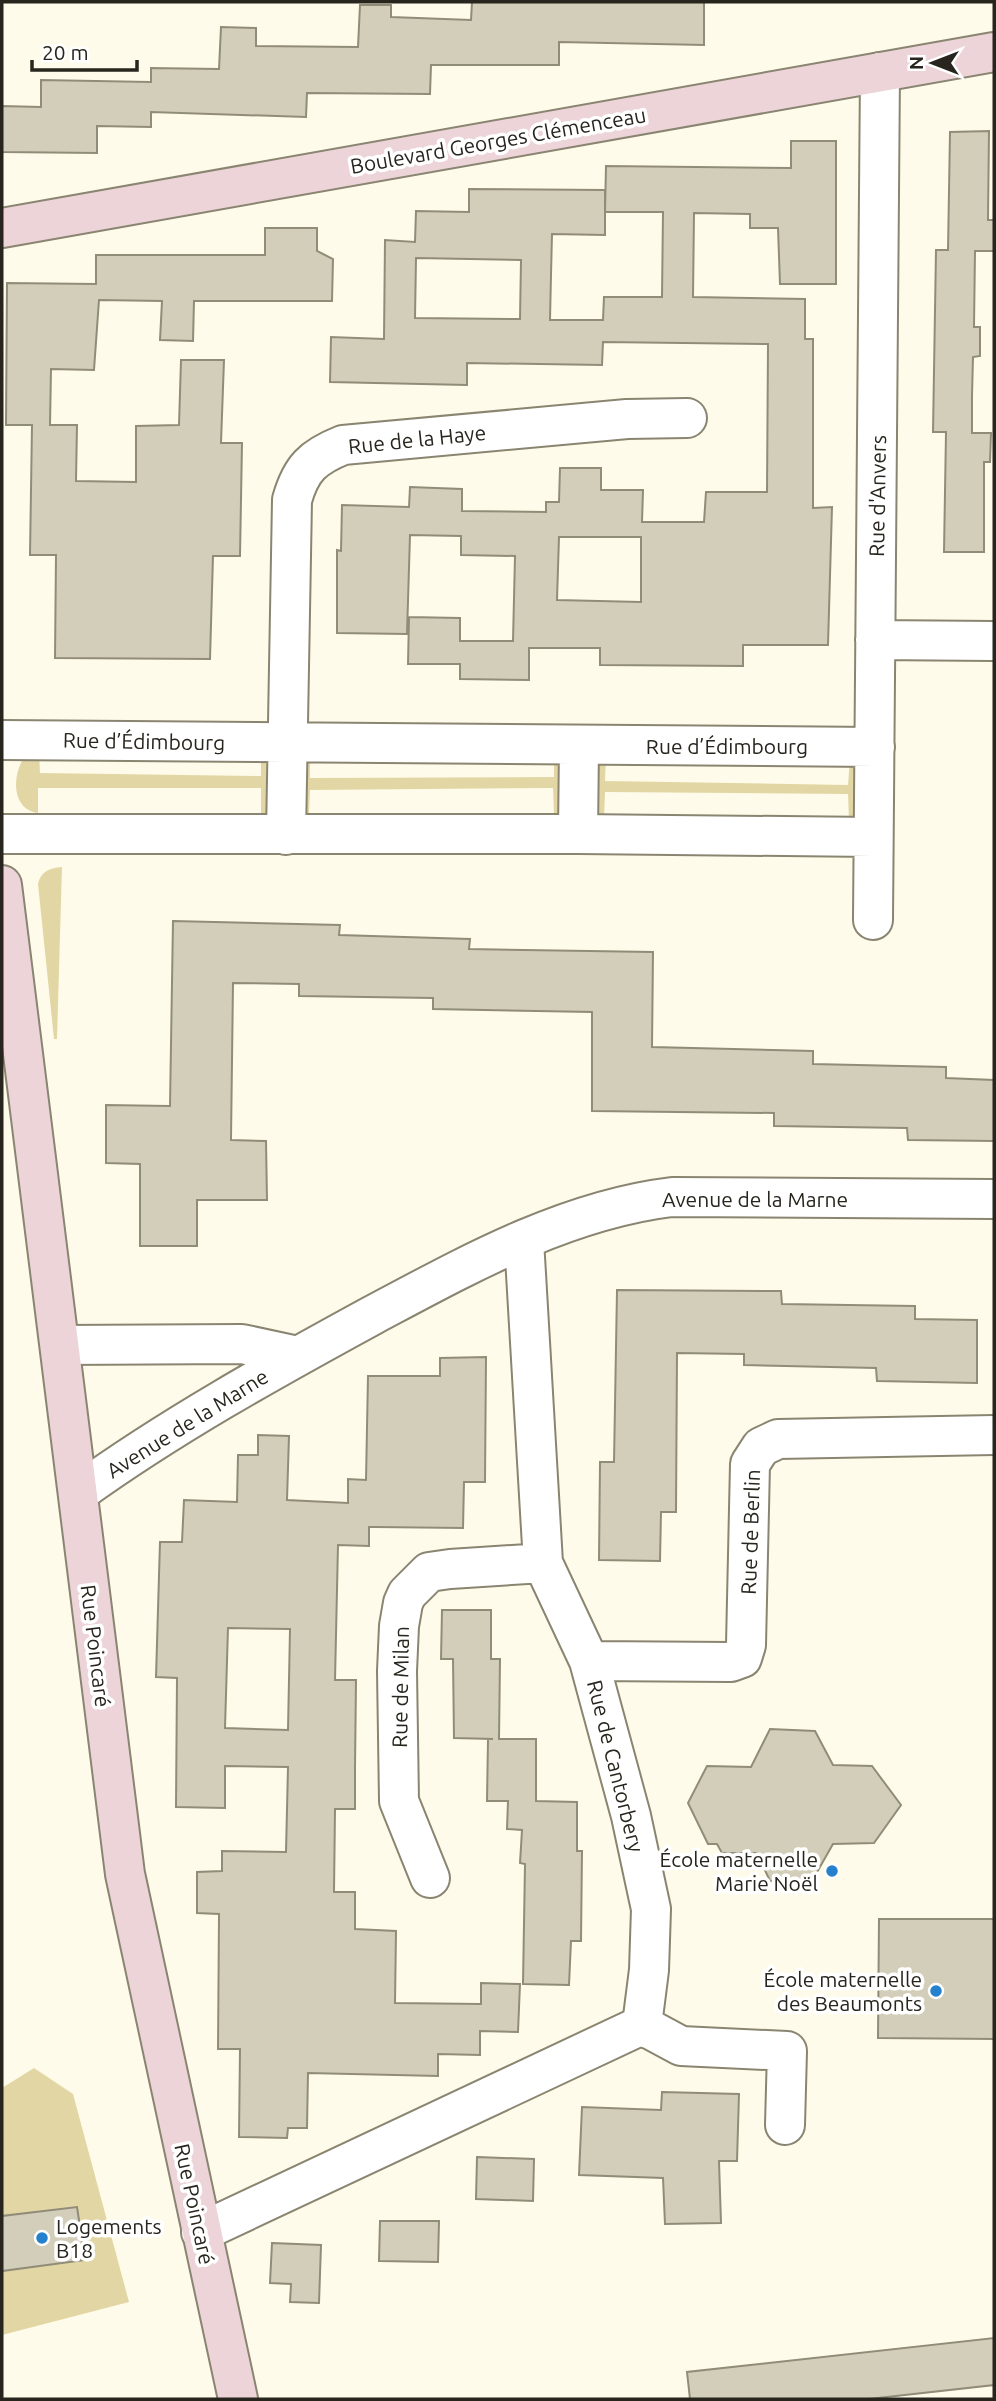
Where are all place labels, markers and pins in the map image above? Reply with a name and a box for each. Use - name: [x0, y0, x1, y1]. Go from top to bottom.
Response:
- place label: École maternelle Marie Noël: [659, 1847, 818, 1895]
- marker: École maternelle Marie Noël: [824, 1863, 840, 1879]
- place label: École maternelle des Beaumonts: [763, 1967, 922, 2015]
- marker: École maternelle des Beaumonts: [928, 1983, 944, 1999]
- place label: Logements B18: [56, 2214, 162, 2262]
- marker: Logements B18: [34, 2230, 50, 2246]

